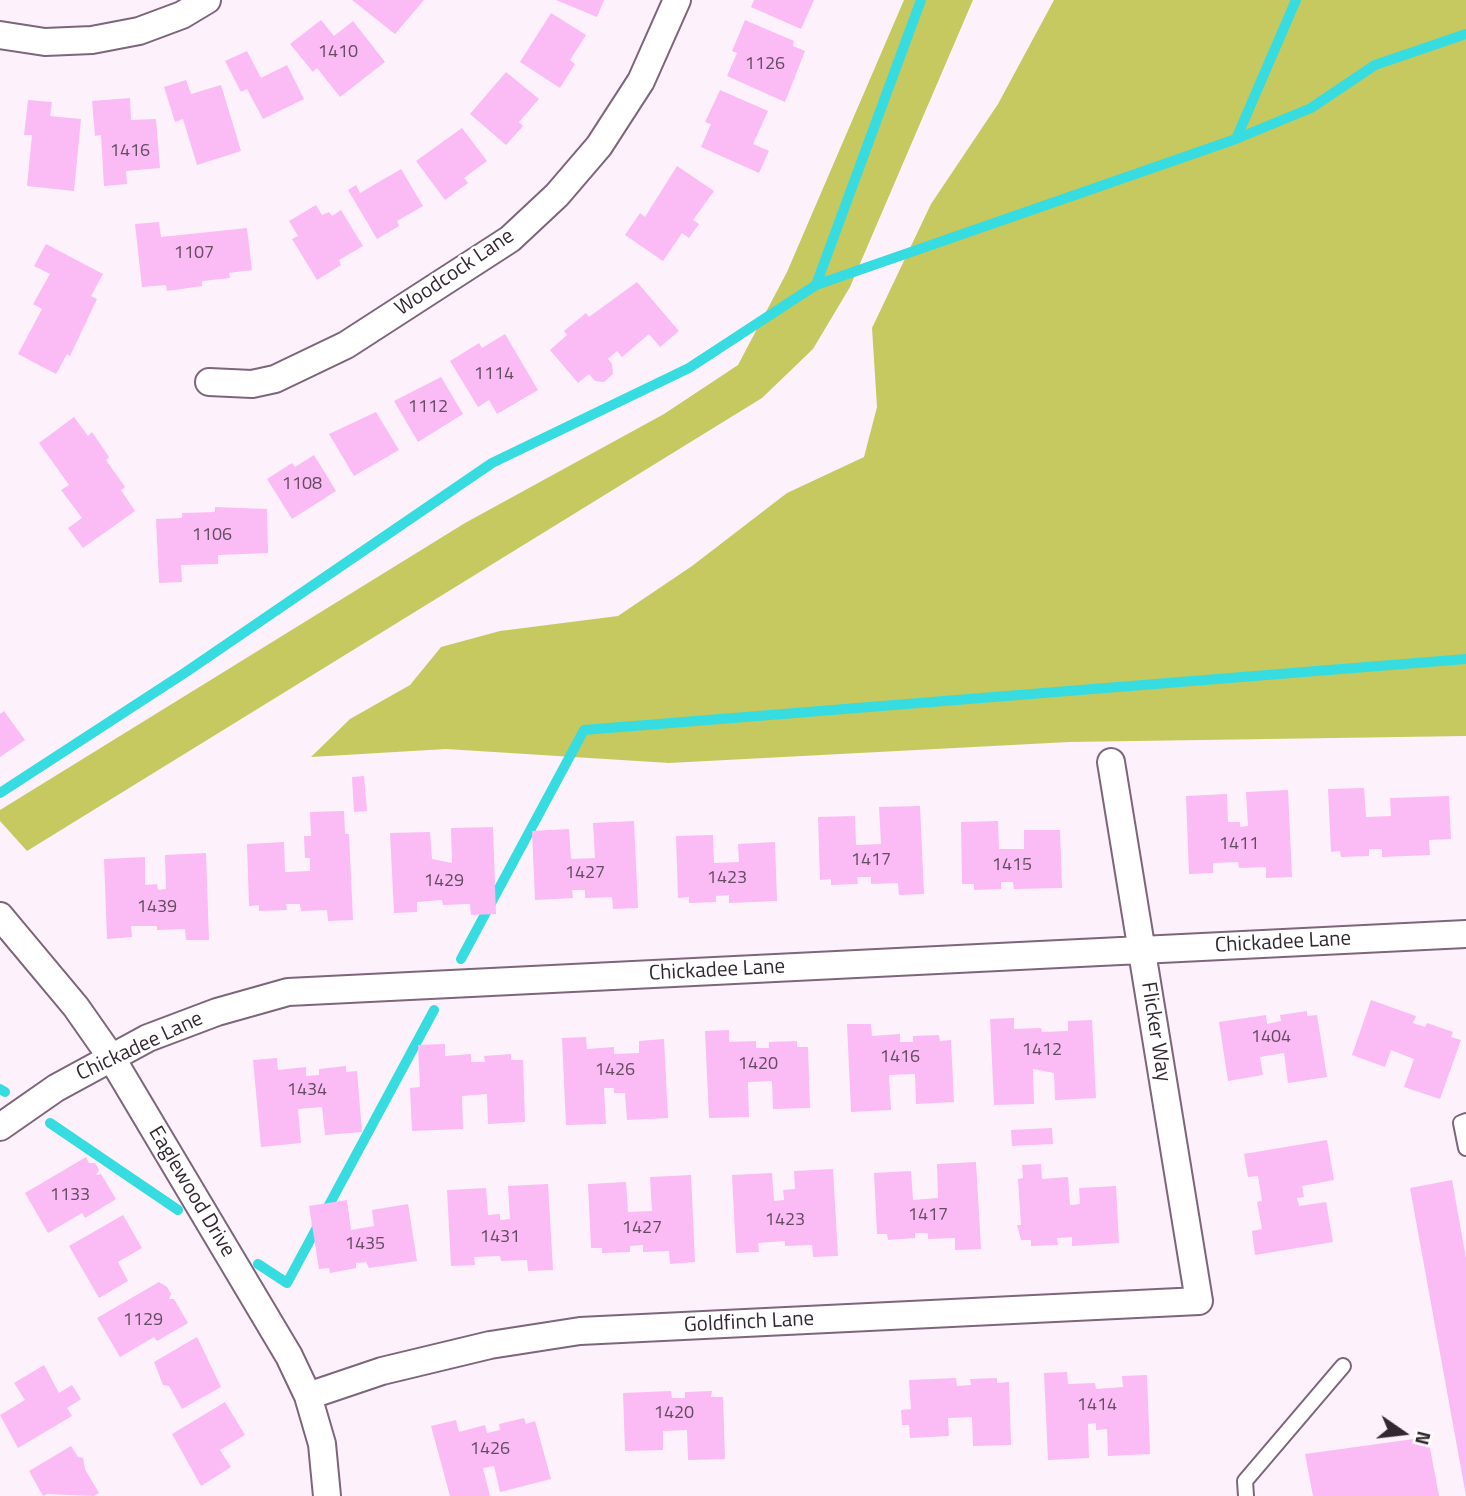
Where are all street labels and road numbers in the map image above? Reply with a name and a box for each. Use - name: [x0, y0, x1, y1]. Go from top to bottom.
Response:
- street label: Woodcock Lane: [391, 224, 519, 322]
- street label: Chickadee Lane: [1214, 927, 1352, 959]
- street label: Chickadee Lane: [648, 955, 786, 987]
- street label: Flicker Way: [1135, 980, 1175, 1084]
- street label: Chickadee Lane: [73, 1007, 207, 1087]
- street label: Eaglewood Drive: [142, 1122, 240, 1262]
- street label: Goldfinch Lane: [683, 1307, 815, 1339]

